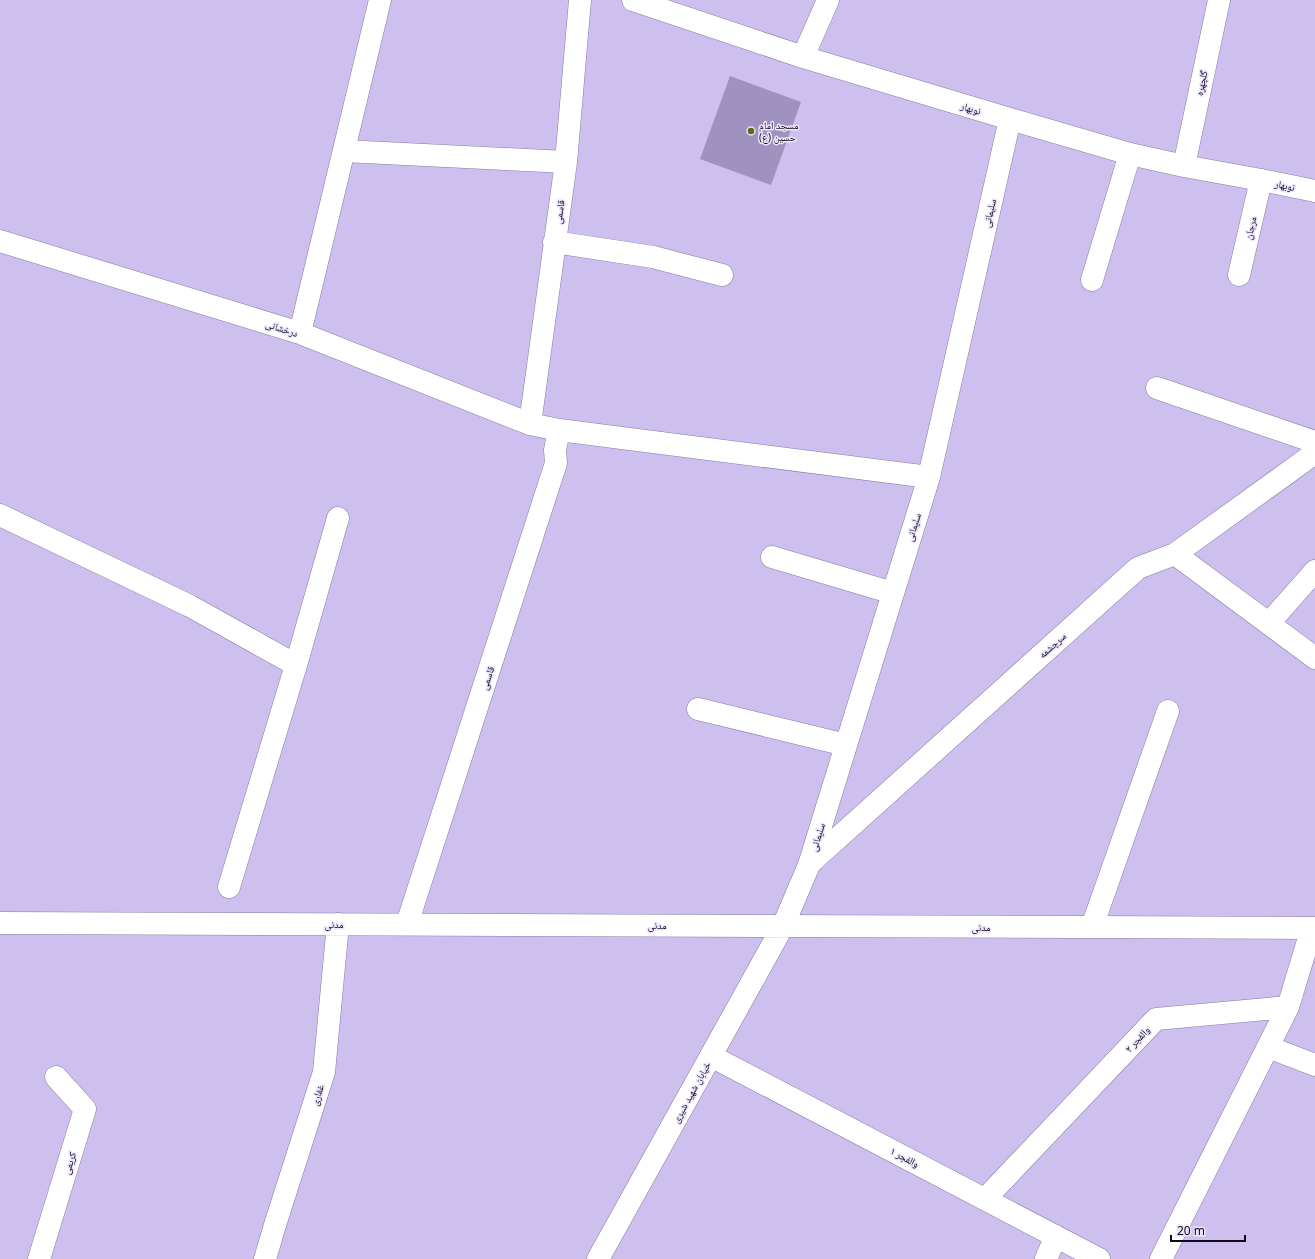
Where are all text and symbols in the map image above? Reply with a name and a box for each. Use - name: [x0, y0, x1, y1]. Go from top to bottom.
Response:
- street label: گلچهره: [1192, 69, 1211, 97]
- street label: نوبهار: [958, 98, 983, 118]
- place label: مسجد امام حسین (ع): [759, 118, 799, 144]
- marker: مسجد امام حسین (ع): [746, 126, 756, 136]
- street label: نوبهار: [1273, 176, 1297, 194]
- street label: سلیمانی: [979, 197, 999, 229]
- street label: قاسمی: [550, 199, 568, 225]
- street label: مرجان: [1241, 215, 1260, 241]
- street label: درخشانی: [264, 316, 300, 340]
- street label: سلیمانی: [902, 511, 924, 543]
- street label: سرچشمه: [1035, 629, 1069, 661]
- street label: قاسمی: [477, 664, 497, 692]
- street label: سلیمانی: [806, 821, 828, 853]
- street label: مدنی: [325, 917, 344, 931]
- street label: مدنی: [648, 918, 667, 932]
- street label: مدنی: [972, 920, 991, 934]
- street label: والفجر ۲: [1121, 1023, 1153, 1055]
- street label: خیابان شهید شیری: [668, 1058, 714, 1125]
- street label: غفاری: [307, 1083, 327, 1107]
- street label: والفجر ۱: [888, 1144, 922, 1171]
- street label: کریمی: [59, 1150, 79, 1176]
- scale bar: [1171, 1217, 1245, 1243]
- text: 20 m: [1177, 1222, 1205, 1239]

